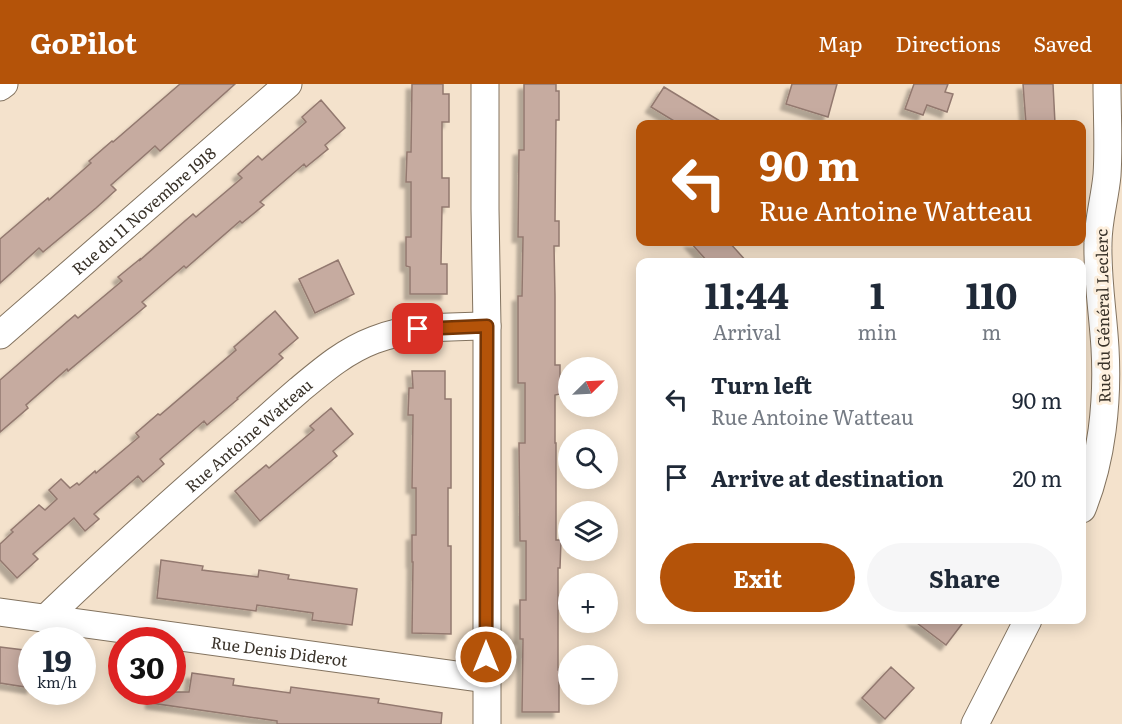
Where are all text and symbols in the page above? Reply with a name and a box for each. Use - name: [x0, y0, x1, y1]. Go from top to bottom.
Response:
- text: GoPilot: [30, 21, 137, 63]
- text: Map: [818, 27, 863, 58]
- text: Directions: [896, 27, 1001, 58]
- text: Saved: [1034, 27, 1092, 58]
- text: 90 m: [759, 132, 859, 194]
- street label: Rue du 11 Novembre 1918: [66, 140, 221, 280]
- icon: left: [660, 144, 738, 222]
- text: Rue Antoine Watteau: [759, 189, 1032, 229]
- street label: Rue du Général Leclerc: [1088, 229, 1116, 403]
- text: 11:44: [705, 267, 789, 320]
- text: 1: [870, 267, 885, 320]
- text: 110: [965, 267, 1017, 320]
- pin: [392, 303, 443, 354]
- icon: arrive: [401, 312, 434, 345]
- text: Arrival: [713, 316, 781, 346]
- text: min: [858, 316, 897, 346]
- text: m: [982, 316, 1001, 346]
- north arrow: [558, 357, 618, 417]
- map controls: [558, 357, 618, 705]
- text: Turn left: [711, 368, 812, 401]
- street label: Rue Antoine Watteau: [179, 372, 317, 497]
- icon: left: [660, 383, 693, 416]
- text: 90 m: [1012, 383, 1062, 416]
- text: Rue Antoine Watteau: [711, 401, 914, 431]
- button: search: [558, 429, 618, 489]
- icon: arrive: [660, 461, 693, 494]
- text: Arrive at destination: [711, 461, 944, 494]
- text: 20 m: [1012, 461, 1062, 494]
- button: layers: [558, 501, 618, 561]
- button: Exit: [660, 543, 855, 612]
- button: Share: [867, 543, 1062, 612]
- button: +: [558, 573, 618, 633]
- position arrow: [454, 625, 518, 689]
- speed limit sign: 30: [108, 627, 186, 705]
- street label: Rue Denis Diderot: [209, 629, 350, 672]
- text: 19: [42, 637, 72, 681]
- button: −: [558, 645, 618, 705]
- text: km/h: [37, 670, 77, 693]

